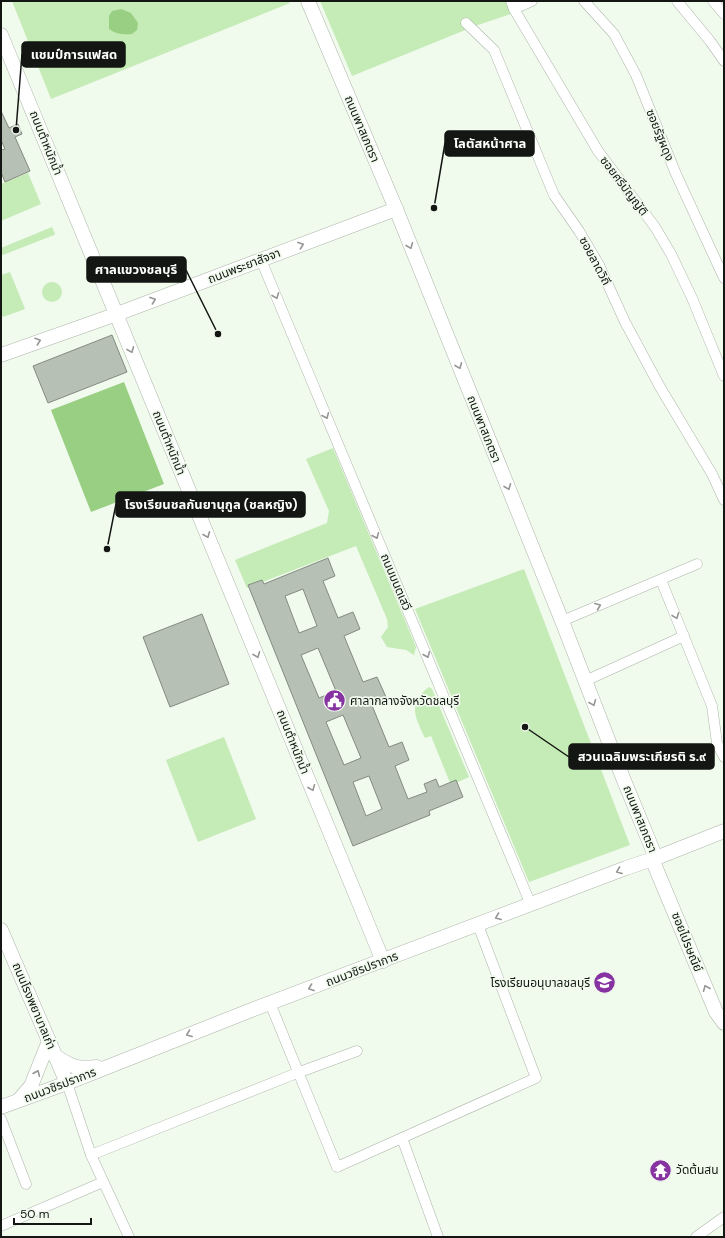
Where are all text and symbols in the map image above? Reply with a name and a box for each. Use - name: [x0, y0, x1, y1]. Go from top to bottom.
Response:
- callout: แชมป์การแฟสด: [22, 42, 125, 67]
- text: แชมป์การแฟสด: [31, 46, 117, 63]
- street label: ถนนพาสเภตรา: [341, 93, 383, 165]
- street label: ซอยรัฐผดุง: [642, 107, 678, 163]
- street label: ถนนตำหนักน้ำ: [26, 108, 67, 178]
- callout: โลตัสหน้าศาล: [445, 131, 534, 156]
- text: โลตัสหน้าศาล: [454, 135, 526, 152]
- street label: ซอยศรีบัญญัติ: [596, 153, 652, 219]
- street label: ซอยลาดวิถี: [576, 234, 614, 288]
- one-way arrow: [297, 241, 304, 249]
- one-way arrow: [406, 242, 414, 249]
- street label: ถนนพระยาสัจจา: [205, 245, 283, 287]
- callout: ศาลแขวงชลบุรี: [87, 257, 186, 282]
- text: ศาลแขวงชลบุรี: [95, 261, 177, 278]
- one-way arrow: [271, 291, 279, 299]
- one-way arrow: [149, 297, 156, 305]
- one-way arrow: [34, 338, 41, 346]
- one-way arrow: [127, 346, 135, 353]
- one-way arrow: [454, 362, 462, 370]
- street label: ถนนพาสเภตรา: [463, 393, 505, 465]
- street label: ถนนตำหนักน้ำ: [149, 408, 190, 478]
- one-way arrow: [321, 411, 329, 419]
- one-way arrow: [503, 483, 511, 490]
- callout: โรงเรียนชลกันยานุกูล (ชลหญิง): [116, 492, 305, 517]
- text: โรงเรียนชลกันยานุกูล (ชลหญิง): [124, 496, 298, 513]
- one-way arrow: [203, 531, 211, 538]
- one-way arrow: [372, 532, 380, 539]
- street label: ถนนมนตเสวี: [377, 551, 415, 613]
- one-way arrow: [595, 602, 602, 610]
- one-way arrow: [671, 612, 679, 619]
- one-way arrow: [252, 651, 260, 659]
- one-way arrow: [422, 652, 430, 659]
- public building icon: ศาลากลางจังหวัดชลบุรี: [322, 688, 348, 714]
- place label: ศาลากลางจังหวัดชลบุรี: [350, 693, 459, 709]
- one-way arrow: [589, 699, 597, 706]
- street label: ถนนตำหนักน้ำ: [273, 707, 314, 777]
- callout: สวนเฉลิมพระเกียรติ ร.๙: [569, 744, 714, 769]
- text: สวนเฉลิมพระเกียรติ ร.๙: [578, 748, 706, 765]
- street label: ถนนพาสเภตรา: [619, 783, 661, 855]
- one-way arrow: [307, 784, 315, 792]
- one-way arrow: [616, 866, 623, 874]
- street label: ซอยไปรษณีย์: [668, 910, 706, 974]
- one-way arrow: [494, 913, 501, 921]
- street label: ถนนวชิรปราการ: [324, 948, 401, 990]
- street label: ถนนโรงพยาบาลเก่า: [9, 960, 59, 1052]
- school or university icon: โรงเรียนอนุบาลชลบุรี: [592, 970, 618, 996]
- place label: โรงเรียนอนุบาลชลบุรี: [491, 975, 590, 991]
- one-way arrow: [307, 983, 314, 991]
- one-way arrow: [703, 985, 711, 992]
- one-way arrow: [186, 1030, 193, 1038]
- street label: ถนนวชิรปราการ: [22, 1064, 99, 1106]
- one-way arrow: [32, 1069, 40, 1077]
- temple icon: วัดต้นสน: [647, 1157, 673, 1183]
- place label: วัดต้นสน: [676, 1162, 719, 1178]
- scale bar: [14, 1200, 91, 1226]
- text: 50 m: [20, 1206, 49, 1222]

